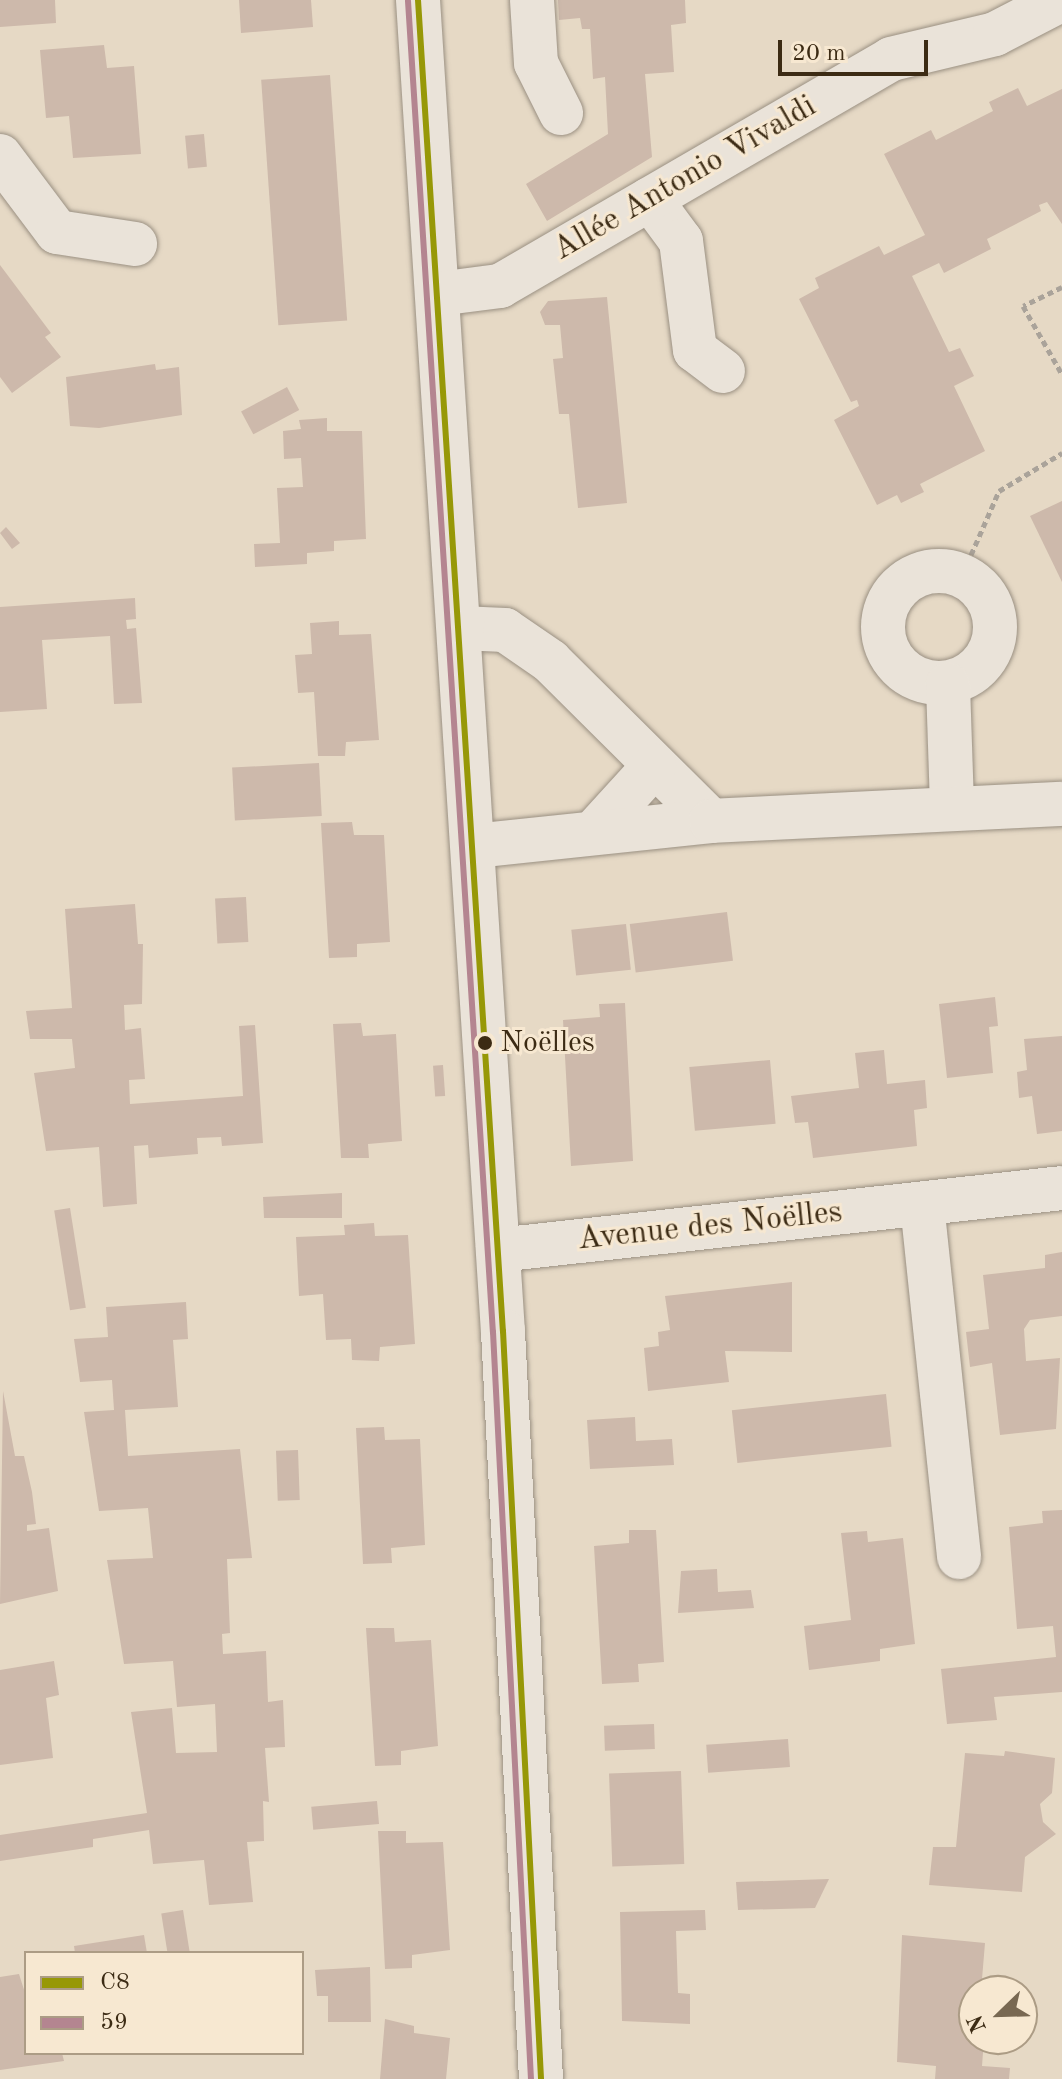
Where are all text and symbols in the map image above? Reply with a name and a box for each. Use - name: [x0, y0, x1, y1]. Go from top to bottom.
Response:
- scale bar: [782, 24, 932, 74]
- text: 20 m: [792, 42, 846, 66]
- street label: Allée Antonio Vivaldi: [547, 88, 823, 270]
- place label: Noëlles: [500, 1025, 595, 1061]
- marker: Noëlles: [477, 1035, 493, 1051]
- street label: Avenue des Noëlles: [576, 1194, 844, 1260]
- legend: [24, 1951, 304, 2055]
- text: C8: [100, 1971, 130, 1995]
- north arrow: [958, 1975, 1038, 2055]
- text: 59: [100, 2011, 128, 2035]
- text: N: [964, 2012, 991, 2036]

